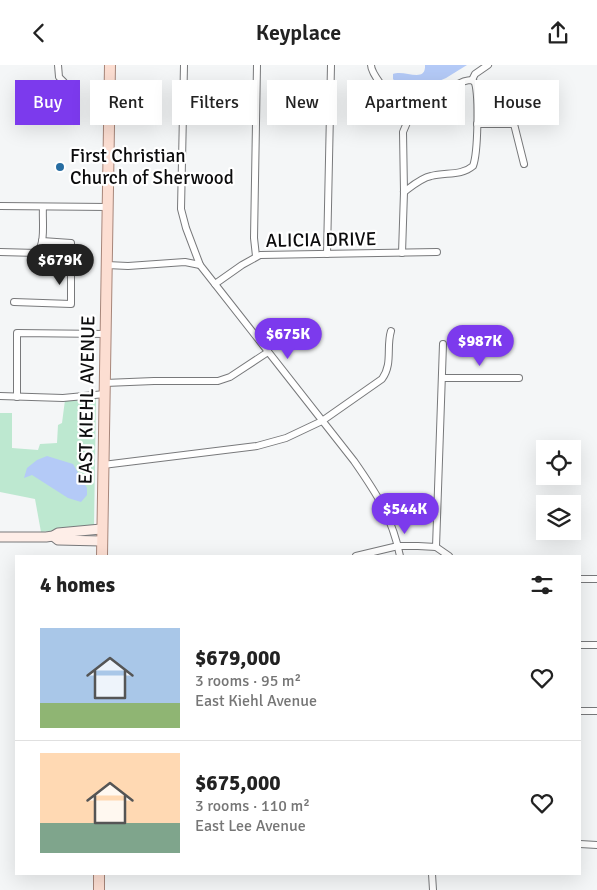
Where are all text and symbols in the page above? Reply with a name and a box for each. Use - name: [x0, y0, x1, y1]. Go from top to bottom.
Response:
- icon: back: [25, 19, 53, 47]
- text: Keyplace: [256, 19, 341, 46]
- icon: share: [544, 19, 572, 47]
- chip: Buy: [15, 80, 80, 125]
- chip: Rent: [90, 80, 162, 125]
- chip: Filters: [172, 80, 257, 125]
- chip: New: [267, 80, 337, 125]
- chip: Apartment: [347, 80, 465, 125]
- chip: House: [475, 80, 559, 125]
- place label: First Christian Church of Sherwood: [70, 144, 234, 190]
- marker: First Christian Church of Sherwood: [54, 161, 66, 173]
- street label: ALICIA DRIVE: [265, 227, 377, 253]
- pin: $679K: [25, 243, 95, 286]
- text: $679K: [38, 250, 82, 270]
- street label: EAST KIEHL AVENUE: [74, 315, 100, 485]
- pin: $675K: [253, 317, 323, 360]
- text: $675K: [266, 324, 310, 344]
- pin: $987K: [445, 325, 515, 367]
- text: $987K: [458, 331, 502, 351]
- map controls: [536, 440, 581, 540]
- button: locate: [536, 440, 581, 485]
- pin: $544K: [370, 493, 440, 535]
- button: layers: [536, 495, 581, 540]
- text: $544K: [383, 499, 427, 519]
- icon: filters: [528, 571, 556, 599]
- text: 4 homes: [40, 572, 115, 598]
- text: $679,000: [195, 645, 281, 671]
- icon: home: [80, 648, 140, 708]
- icon: heart: [528, 664, 556, 692]
- text: 3 rooms · 95 m²: [195, 671, 301, 691]
- text: East Kiehl Avenue: [195, 691, 317, 711]
- text: $675,000: [195, 770, 281, 796]
- icon: home: [80, 773, 140, 833]
- icon: heart: [528, 789, 556, 817]
- text: 3 rooms · 110 m²: [195, 796, 310, 816]
- text: East Lee Avenue: [195, 816, 306, 836]

